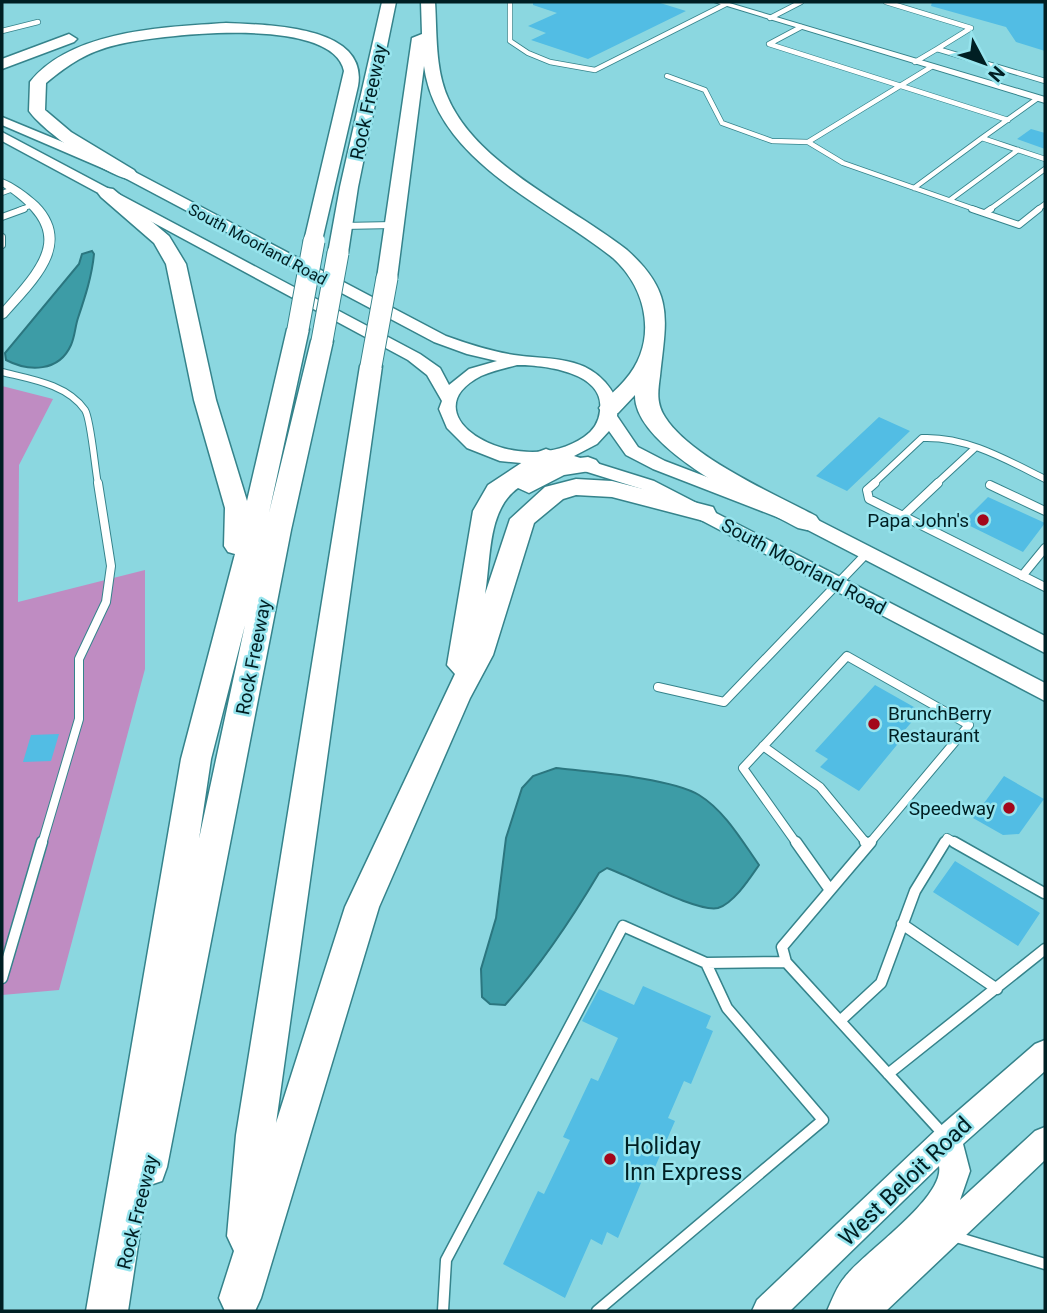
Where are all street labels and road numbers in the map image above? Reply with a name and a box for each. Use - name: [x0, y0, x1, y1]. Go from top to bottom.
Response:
- street label: Rock Freeway: [345, 42, 392, 162]
- street label: South Moorland Road: [185, 200, 330, 289]
- street label: South Moorland Road: [718, 513, 890, 620]
- street label: Rock Freeway: [231, 597, 276, 717]
- street label: West Beloit Road: [833, 1111, 977, 1252]
- street label: Rock Freeway: [112, 1153, 163, 1272]

